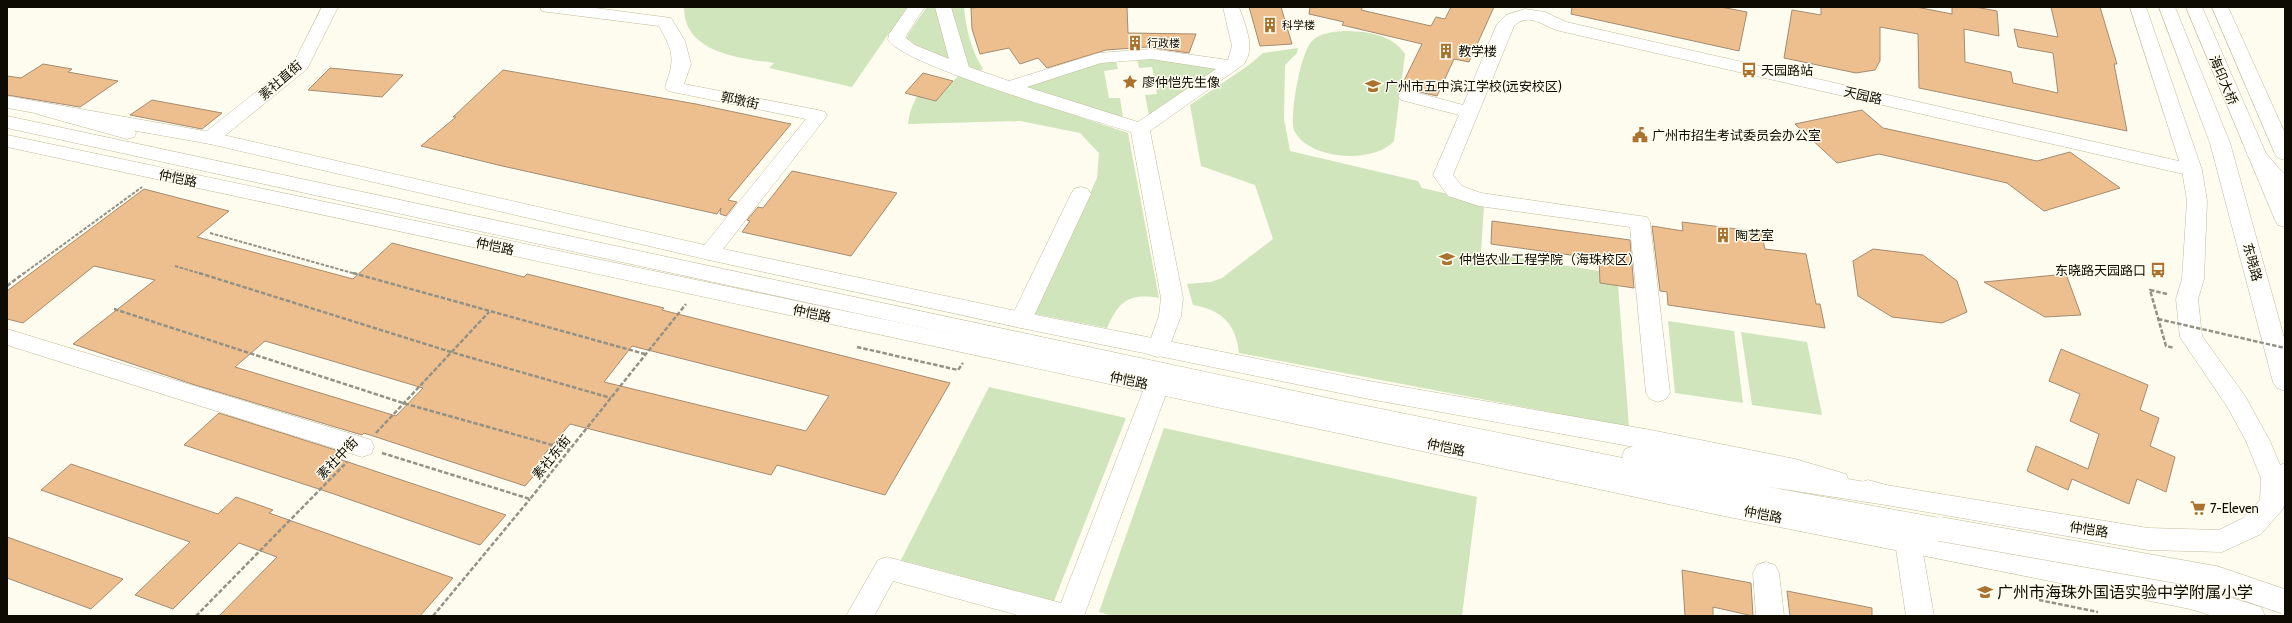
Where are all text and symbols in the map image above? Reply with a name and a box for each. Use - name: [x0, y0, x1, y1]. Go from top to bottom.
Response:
- building icon: 科学楼: [1261, 16, 1279, 34]
- place label: 科学楼: [1282, 18, 1315, 32]
- building icon: 行政楼: [1126, 34, 1144, 52]
- place label: 行政楼: [1147, 36, 1180, 50]
- building icon: 教学楼: [1437, 42, 1455, 60]
- place label: 教学楼: [1458, 43, 1497, 59]
- street label: 海印大桥: [2206, 53, 2242, 107]
- street label: 素社直街: [255, 57, 305, 103]
- bus stop icon: 天园路站: [1740, 61, 1758, 79]
- place label: 天园路站: [1761, 62, 1813, 78]
- place icon: 廖仲恺先生像: [1121, 73, 1139, 91]
- place label: 廖仲恺先生像: [1142, 74, 1220, 90]
- school or university icon: 广州市五中滨江学校(远安校区): [1364, 77, 1382, 95]
- place label: 广州市五中滨江学校(远安校区): [1385, 78, 1562, 94]
- street label: 天园路: [1842, 83, 1884, 107]
- street label: 郭墩街: [719, 88, 761, 112]
- public building icon: 广州市招生考试委员会办公室: [1631, 126, 1649, 144]
- place label: 广州市招生考试委员会办公室: [1652, 127, 1821, 143]
- street label: 仲恺路: [157, 166, 199, 190]
- building icon: 陶艺室: [1714, 226, 1732, 244]
- place label: 陶艺室: [1735, 227, 1774, 243]
- street label: 仲恺路: [474, 234, 516, 258]
- street label: 东晓路: [2240, 241, 2266, 283]
- school or university icon: 仲恺农业工程学院（海珠校区）: [1438, 250, 1456, 268]
- place label: 仲恺农业工程学院（海珠校区）: [1459, 251, 1641, 267]
- bus stop icon: 东晓路天园路口: [2149, 261, 2167, 279]
- place label: 东晓路天园路口: [2055, 262, 2146, 278]
- street label: 仲恺路: [791, 301, 833, 325]
- street label: 仲恺路: [1108, 368, 1150, 392]
- street label: 素社东街: [528, 432, 574, 482]
- street label: 素社中街: [313, 434, 361, 482]
- street label: 仲恺路: [1425, 435, 1467, 459]
- supermarket icon: 7-Eleven: [2189, 499, 2207, 517]
- place label: 7-Eleven: [2210, 500, 2259, 516]
- street label: 仲恺路: [1742, 502, 1784, 526]
- street label: 仲恺路: [2068, 518, 2110, 540]
- school or university icon: 广州市海珠外国语实验中学附属小学: [1976, 583, 1994, 601]
- place label: 广州市海珠外国语实验中学附属小学: [1997, 583, 2253, 602]

